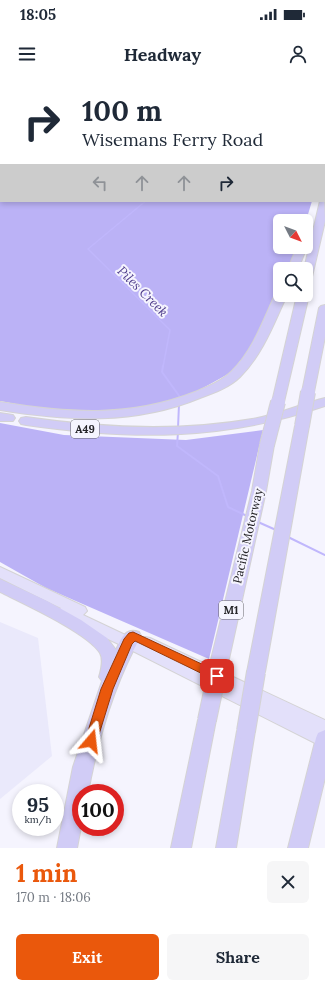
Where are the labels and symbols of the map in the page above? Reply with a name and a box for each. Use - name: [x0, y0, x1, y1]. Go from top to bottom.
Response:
- north arrow: [273, 214, 313, 254]
- water label: Piles Creek: [114, 262, 172, 320]
- road number: A49: [71, 420, 99, 438]
- street label: Pacific Motorway: [229, 486, 266, 585]
- road number: M1: [219, 601, 243, 619]
- pin: [200, 659, 234, 693]
- position arrow: [70, 720, 112, 762]
- speed limit sign: 100: [72, 784, 124, 836]

